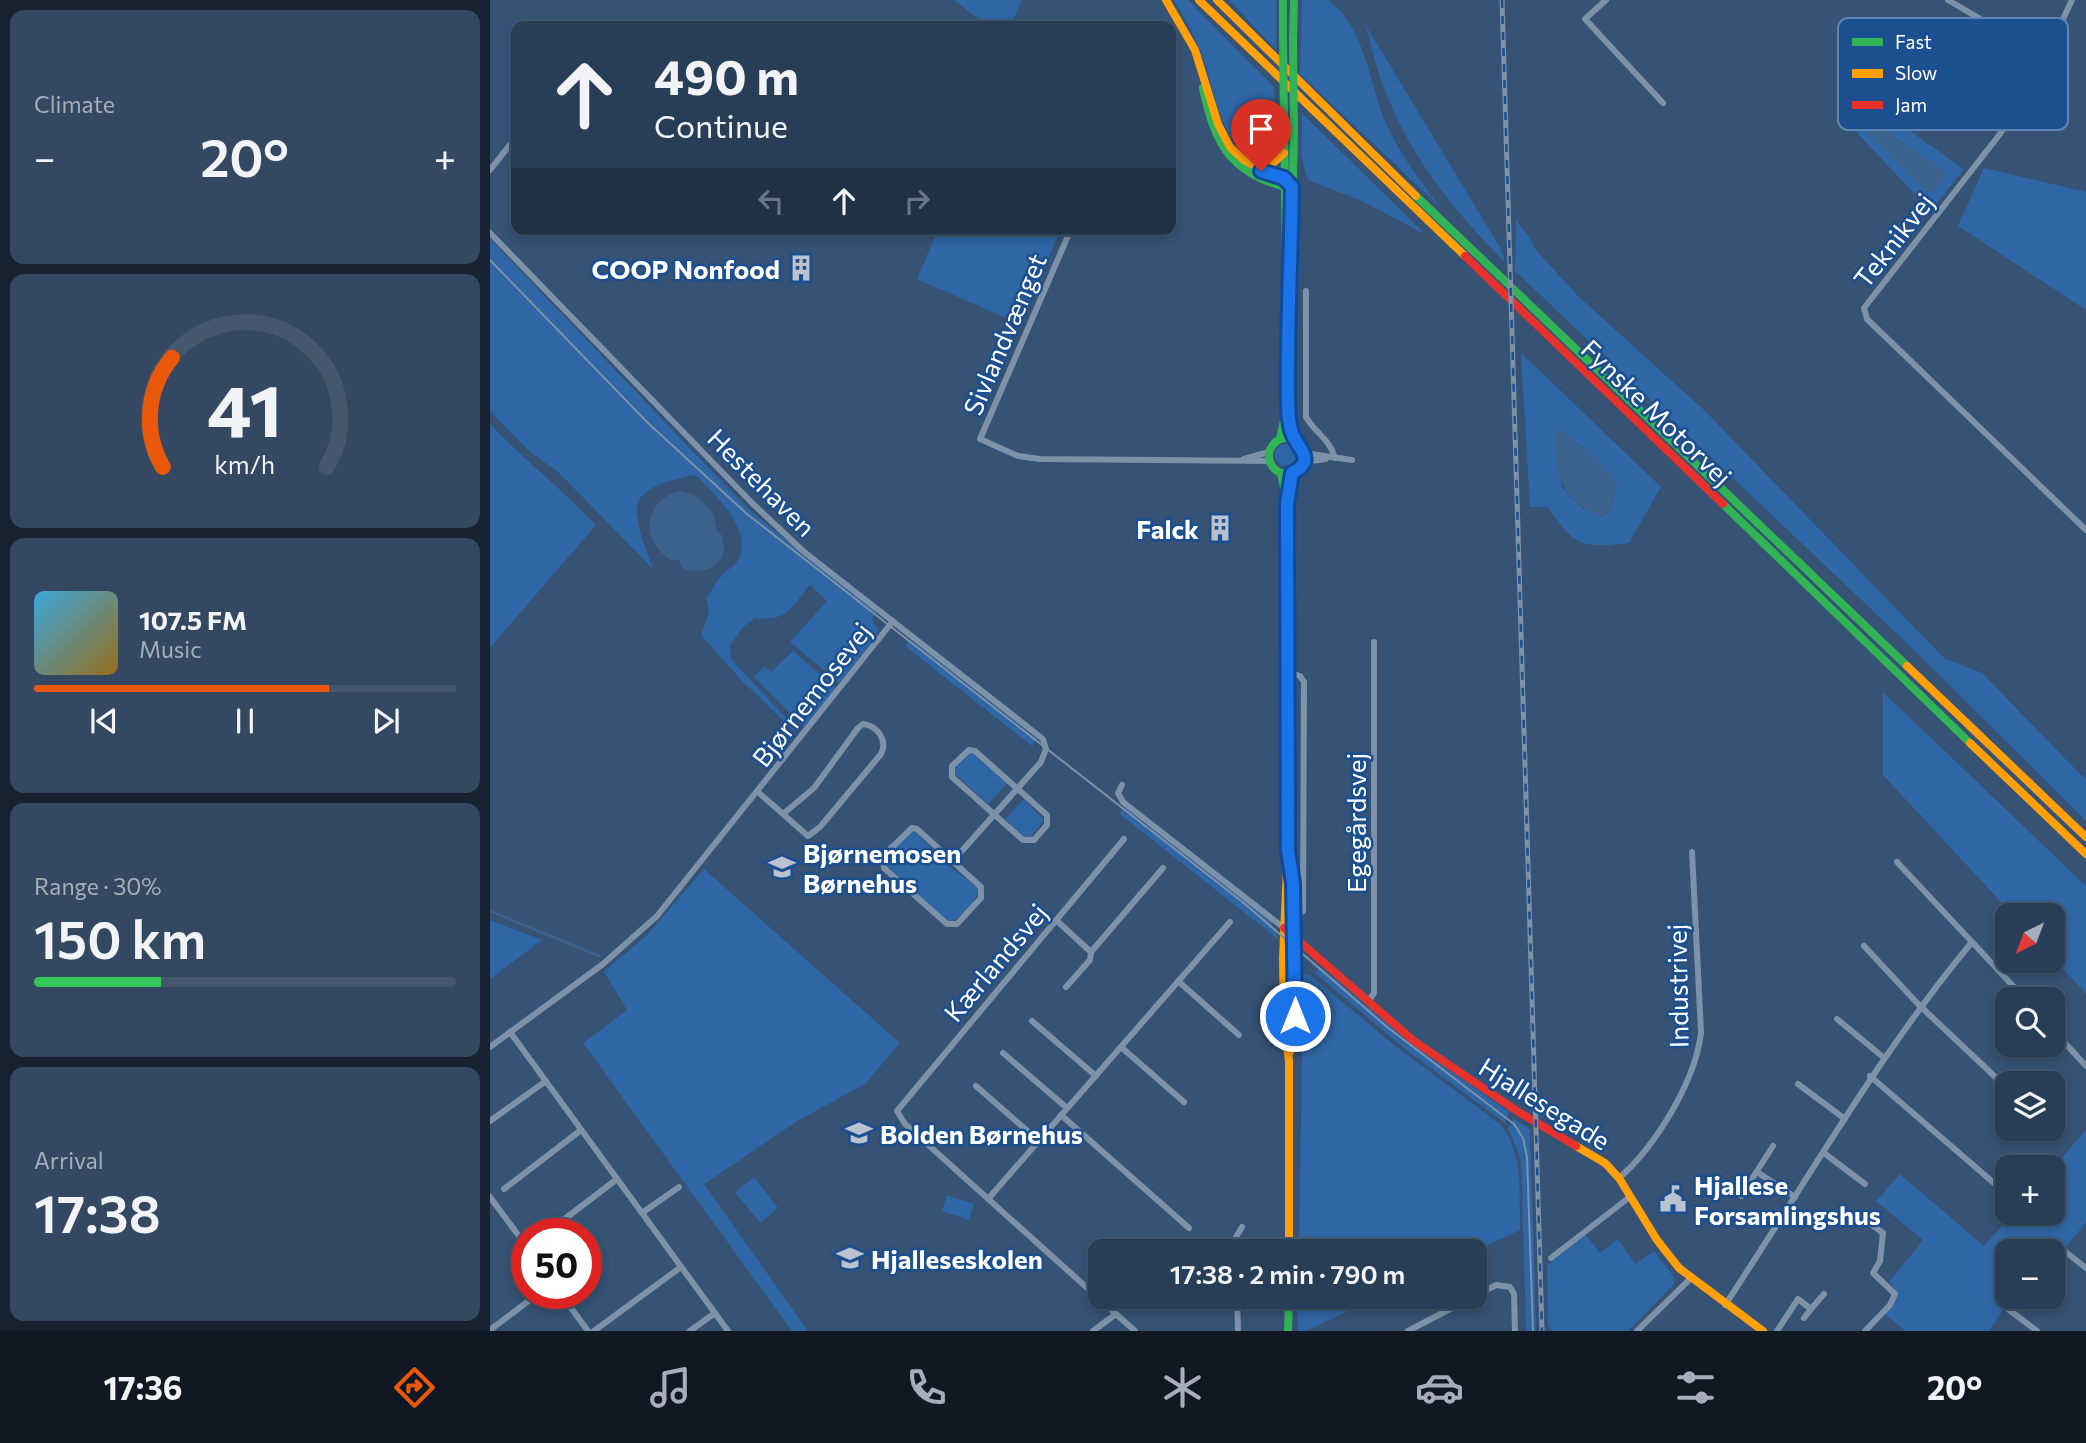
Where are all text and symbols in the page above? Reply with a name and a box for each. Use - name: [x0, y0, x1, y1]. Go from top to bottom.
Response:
- legend: [1838, 18, 2068, 130]
- text: Fast: [1895, 30, 1932, 53]
- text: 490 m: [654, 45, 799, 105]
- icon: ahead: [539, 49, 630, 140]
- text: Slow: [1895, 61, 1937, 84]
- text: Climate: [34, 90, 115, 118]
- text: Jam: [1895, 93, 1927, 116]
- pin: [1231, 99, 1291, 171]
- text: Continue: [654, 105, 788, 145]
- icon: arrive: [1242, 110, 1280, 148]
- text: 20°: [200, 124, 289, 188]
- text: −: [34, 133, 56, 180]
- text: +: [434, 133, 456, 180]
- icon: left: [752, 182, 790, 220]
- icon: ahead: [825, 182, 863, 220]
- icon: right: [898, 182, 936, 220]
- street label: Teknikvej: [1847, 187, 1939, 293]
- street label: Sivlandvænget: [956, 249, 1052, 419]
- place label: COOP Nonfood: [592, 253, 780, 284]
- building icon: COOP Nonfood: [786, 253, 816, 283]
- street label: Fynske Motorvej: [1576, 333, 1738, 491]
- text: 41: [207, 364, 283, 453]
- street label: Hestehaven: [702, 422, 822, 542]
- text: km/h: [215, 449, 275, 479]
- place label: Falck: [1136, 513, 1199, 544]
- building icon: Falck: [1205, 513, 1235, 543]
- text: 107.5 FM: [139, 604, 247, 635]
- street label: Bjørnemosevej: [745, 616, 877, 772]
- text: Music: [139, 635, 202, 663]
- icon: previous: [85, 702, 123, 740]
- icon: pause: [226, 702, 264, 740]
- icon: next: [367, 702, 405, 740]
- street label: Egegårdsvej: [1340, 753, 1371, 893]
- place label: Bjørnemosen Børnehus: [803, 837, 961, 898]
- school or university icon: Bjørnemosen Børnehus: [767, 852, 797, 882]
- text: Range · 30%: [34, 872, 162, 900]
- street label: Kærlandsvej: [937, 897, 1053, 1027]
- north arrow: [1995, 903, 2065, 973]
- map controls: [1995, 903, 2065, 1309]
- text: 150 km: [34, 906, 206, 970]
- street label: Industrivej: [1660, 924, 1694, 1048]
- position arrow: [1258, 979, 1332, 1053]
- button: search: [1995, 987, 2065, 1057]
- street label: Hjallesegade: [1474, 1051, 1616, 1155]
- button: layers: [1995, 1071, 2065, 1141]
- school or university icon: Bolden Børnehus: [844, 1118, 874, 1148]
- place label: Bolden Børnehus: [880, 1118, 1083, 1149]
- text: Arrival: [34, 1146, 104, 1174]
- button: +: [1995, 1155, 2065, 1225]
- place label: Hjallese Forsamlingshus: [1694, 1169, 1881, 1230]
- text: 17:38: [34, 1180, 161, 1244]
- public building icon: Hjallese Forsamlingshus: [1658, 1184, 1688, 1214]
- speed limit sign: 50: [511, 1218, 602, 1309]
- button: −: [1995, 1239, 2065, 1309]
- school or university icon: Hjalleseskolen: [835, 1243, 865, 1273]
- place label: Hjalleseskolen: [871, 1243, 1043, 1274]
- text: 17:38 · 2 min · 790 m: [1170, 1258, 1405, 1289]
- icon: directions: [390, 1363, 439, 1412]
- icon: music: [646, 1363, 695, 1412]
- icon: phone: [902, 1363, 951, 1412]
- icon: climate: [1158, 1363, 1207, 1412]
- icon: car: [1415, 1363, 1464, 1412]
- icon: filters: [1671, 1363, 1720, 1412]
- text: 17:36: [104, 1367, 183, 1407]
- text: 20°: [1927, 1367, 1982, 1407]

